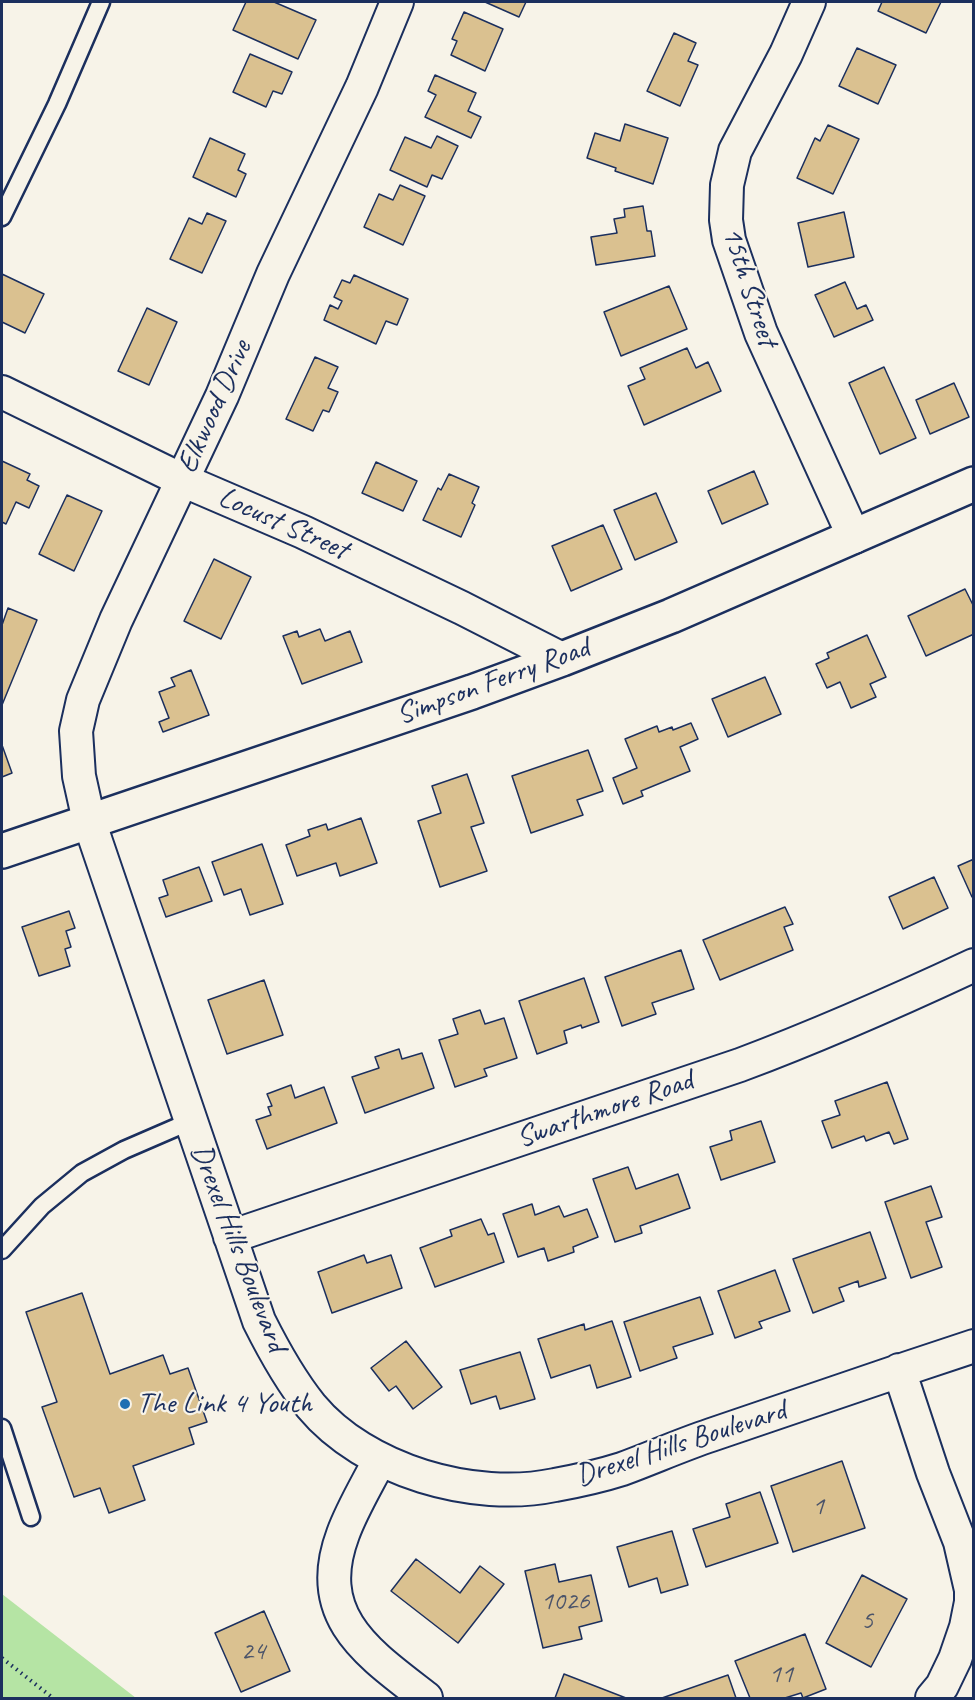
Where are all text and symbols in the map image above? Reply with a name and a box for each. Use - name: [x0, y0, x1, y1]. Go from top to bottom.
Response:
- street label: 15th Street: [713, 223, 785, 351]
- street label: Elkwood Drive: [170, 335, 260, 479]
- street label: Locust Street: [213, 480, 353, 568]
- street label: Simpson Ferry Road: [392, 630, 594, 734]
- street label: Swarthmore Road: [512, 1063, 698, 1157]
- street label: Drexel Hills Boulevard: [182, 1139, 294, 1357]
- place label: The Link 4 Youth: [137, 1386, 312, 1422]
- street label: Drexel Hills Boulevard: [571, 1393, 791, 1495]
- marker: The Link 4 Youth: [118, 1397, 132, 1411]
- house number: 1: [812, 1491, 824, 1523]
- house number: 1026: [541, 1586, 589, 1618]
- house number: 5: [861, 1605, 873, 1637]
- house number: 24: [241, 1636, 265, 1668]
- house number: 11: [769, 1659, 793, 1691]

